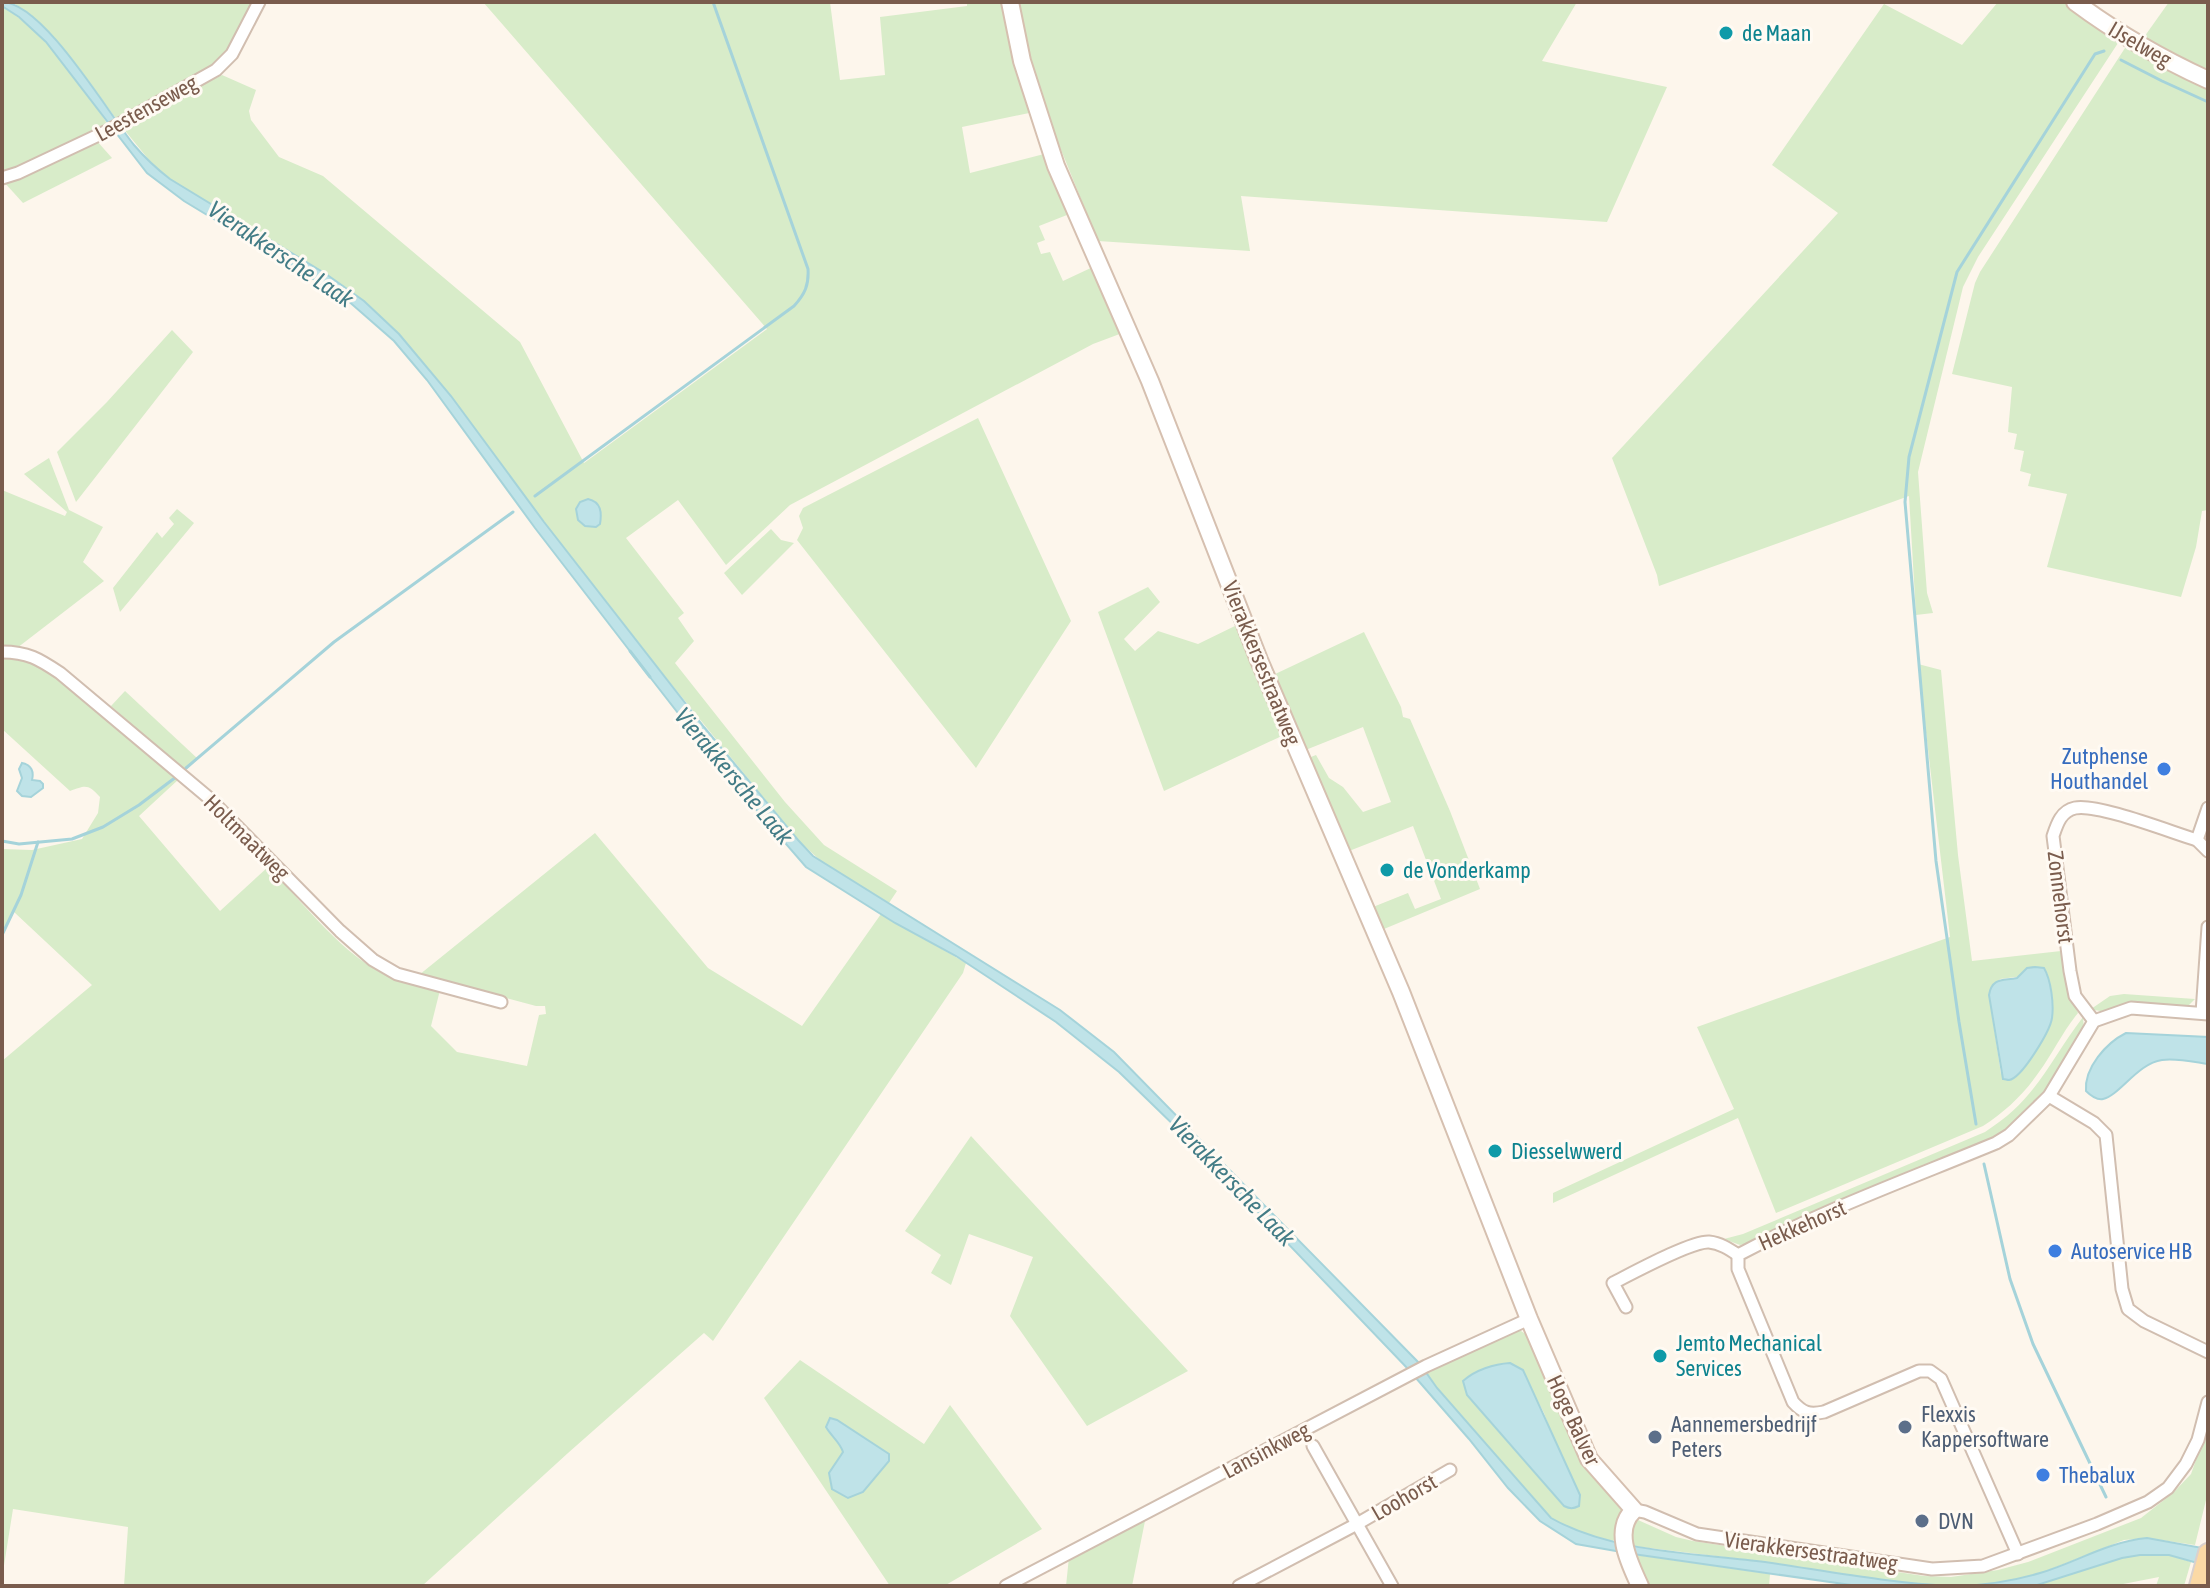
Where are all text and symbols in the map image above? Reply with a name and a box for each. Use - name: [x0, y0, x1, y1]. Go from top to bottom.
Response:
- street label: IJselweg: [2104, 16, 2177, 73]
- place label: de Maan: [1742, 20, 1811, 46]
- marker: de Maan: [1717, 24, 1735, 42]
- street label: Leestenseweg: [90, 69, 202, 147]
- water label: Vierakkersche Laak: [203, 195, 359, 313]
- street label: Vierakkersestraatweg: [1217, 577, 1307, 749]
- water label: Vierakkersche Laak: [669, 702, 799, 850]
- place label: Zutphense Houthandel: [2050, 743, 2148, 794]
- marker: Zutphense Houthandel: [2155, 760, 2173, 778]
- street label: Holtmaatweg: [199, 789, 296, 886]
- street label: Zonnehorst: [2042, 849, 2080, 945]
- place label: de Vonderkamp: [1403, 857, 1531, 883]
- marker: de Vonderkamp: [1378, 861, 1396, 879]
- water label: Vierakkersche Laak: [1163, 1111, 1301, 1252]
- place label: Diesselwwerd: [1511, 1138, 1622, 1164]
- marker: Diesselwwerd: [1486, 1142, 1504, 1160]
- street label: Hekkehorst: [1754, 1194, 1850, 1256]
- place label: Autoservice HB: [2071, 1238, 2192, 1264]
- marker: Autoservice HB: [2046, 1242, 2064, 1260]
- place label: Jemto Mechanical Services: [1676, 1330, 1822, 1381]
- marker: Jemto Mechanical Services: [1651, 1347, 1669, 1365]
- street label: Hoge Balver: [1542, 1371, 1606, 1470]
- place label: Flexxis Kappersoftware: [1921, 1401, 2049, 1452]
- place label: Aannemersbedrijf Peters: [1671, 1411, 1817, 1462]
- street label: Lansinkweg: [1218, 1416, 1314, 1484]
- marker: Flexxis Kappersoftware: [1896, 1418, 1914, 1436]
- marker: Aannemersbedrijf Peters: [1646, 1428, 1664, 1446]
- place label: Thebalux: [2059, 1462, 2135, 1488]
- marker: Thebalux: [2034, 1466, 2052, 1484]
- street label: Loohorst: [1367, 1468, 1441, 1526]
- place label: DVN: [1938, 1508, 1974, 1534]
- marker: DVN: [1913, 1512, 1931, 1530]
- street label: Vierakkersestraatweg: [1723, 1526, 1900, 1576]

